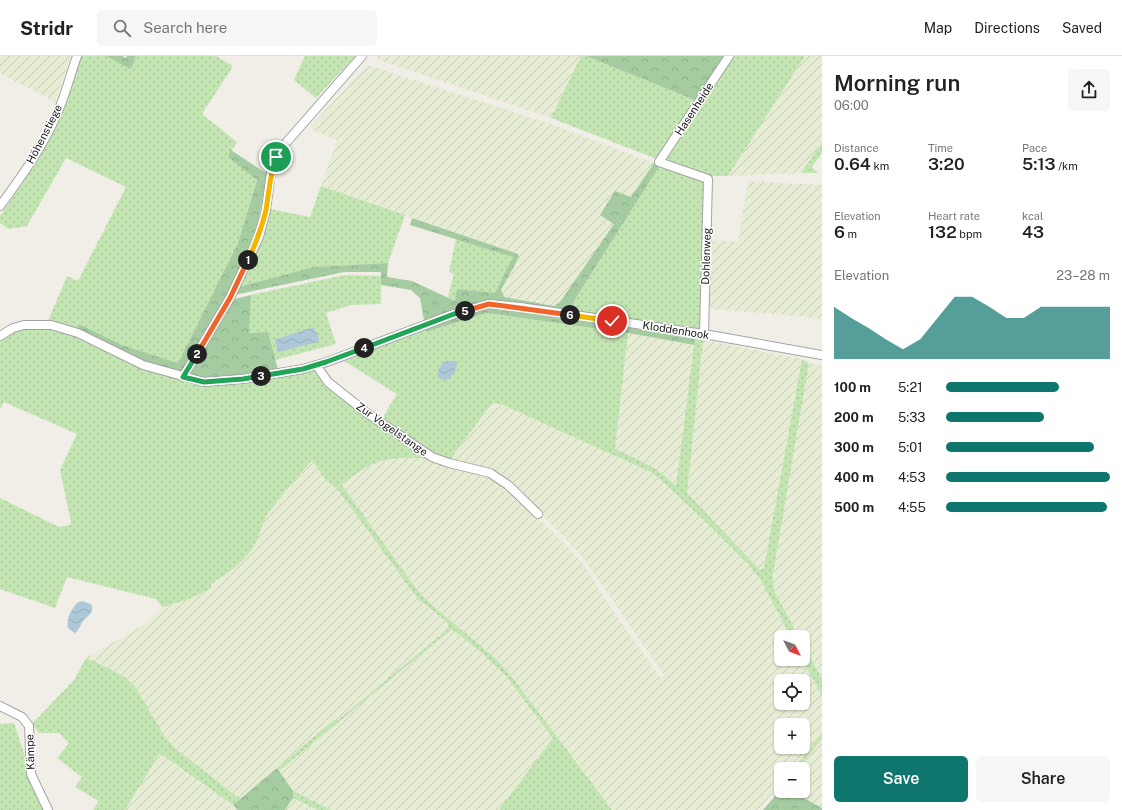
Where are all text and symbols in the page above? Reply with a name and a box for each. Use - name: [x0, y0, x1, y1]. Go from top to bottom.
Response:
- search box: [97, 10, 377, 46]
- text: Stridr: [20, 17, 73, 39]
- icon: search: [111, 17, 133, 39]
- text: Search here: [143, 19, 227, 36]
- text: Map: [924, 20, 952, 36]
- text: Directions: [974, 20, 1040, 36]
- text: Saved: [1062, 20, 1102, 36]
- button: share: [1068, 69, 1110, 111]
- text: Morning run: [834, 70, 960, 96]
- street label: Hasenheide: [672, 80, 716, 138]
- text: 06:00: [834, 98, 869, 113]
- street label: Höhenstiege: [24, 102, 64, 166]
- pin: [259, 140, 293, 174]
- text: Distance: [834, 142, 879, 154]
- text: Time: [928, 142, 953, 154]
- text: Pace: [1022, 142, 1047, 154]
- icon: arrive: [265, 146, 287, 168]
- text: 0.64: [834, 154, 871, 174]
- text: 3:20: [928, 154, 965, 174]
- text: 5:13: [1022, 154, 1056, 174]
- text: km: [871, 160, 889, 172]
- text: /km: [1056, 160, 1078, 172]
- text: Elevation: [834, 210, 881, 222]
- text: Heart rate: [928, 210, 980, 222]
- text: kcal: [1022, 210, 1043, 222]
- text: 6: [834, 222, 845, 242]
- text: 132: [928, 222, 957, 242]
- text: 43: [1022, 222, 1044, 242]
- street label: Dohlenweg: [699, 227, 713, 285]
- text: m: [845, 228, 857, 240]
- text: bpm: [957, 228, 982, 240]
- pin: 1: [238, 250, 258, 270]
- text: 1: [246, 254, 250, 266]
- text: Elevation: [834, 268, 889, 283]
- text: 23–28 m: [1056, 268, 1110, 283]
- pin: 5: [455, 301, 475, 321]
- pin: [595, 304, 629, 338]
- text: 5: [461, 305, 469, 317]
- pin: 6: [560, 305, 580, 325]
- text: 6: [566, 309, 574, 321]
- icon: check: [601, 310, 623, 332]
- street label: Kloddenhook: [642, 319, 710, 341]
- pin: 4: [354, 338, 374, 358]
- text: 4: [360, 342, 368, 354]
- pin: 2: [187, 344, 207, 364]
- text: 2: [194, 348, 201, 360]
- pin: 3: [251, 366, 271, 386]
- text: 3: [257, 370, 265, 382]
- text: 100 m: [834, 380, 871, 395]
- text: 5:21: [898, 380, 923, 395]
- street label: Zur Vogelstange: [354, 400, 430, 458]
- text: 200 m: [834, 410, 874, 425]
- text: 5:33: [898, 410, 926, 425]
- text: 300 m: [834, 440, 874, 455]
- text: 5:01: [898, 440, 923, 455]
- text: 400 m: [834, 470, 874, 485]
- text: 4:53: [898, 470, 926, 485]
- text: 500 m: [834, 500, 874, 515]
- text: 4:55: [898, 500, 926, 515]
- north arrow: [774, 630, 810, 666]
- map controls: [774, 630, 810, 798]
- button: locate: [774, 674, 810, 710]
- button: +: [774, 718, 810, 754]
- street label: Kämpe: [23, 734, 37, 770]
- button: Save: [834, 756, 968, 802]
- button: Share: [976, 756, 1110, 802]
- button: −: [774, 762, 810, 798]

